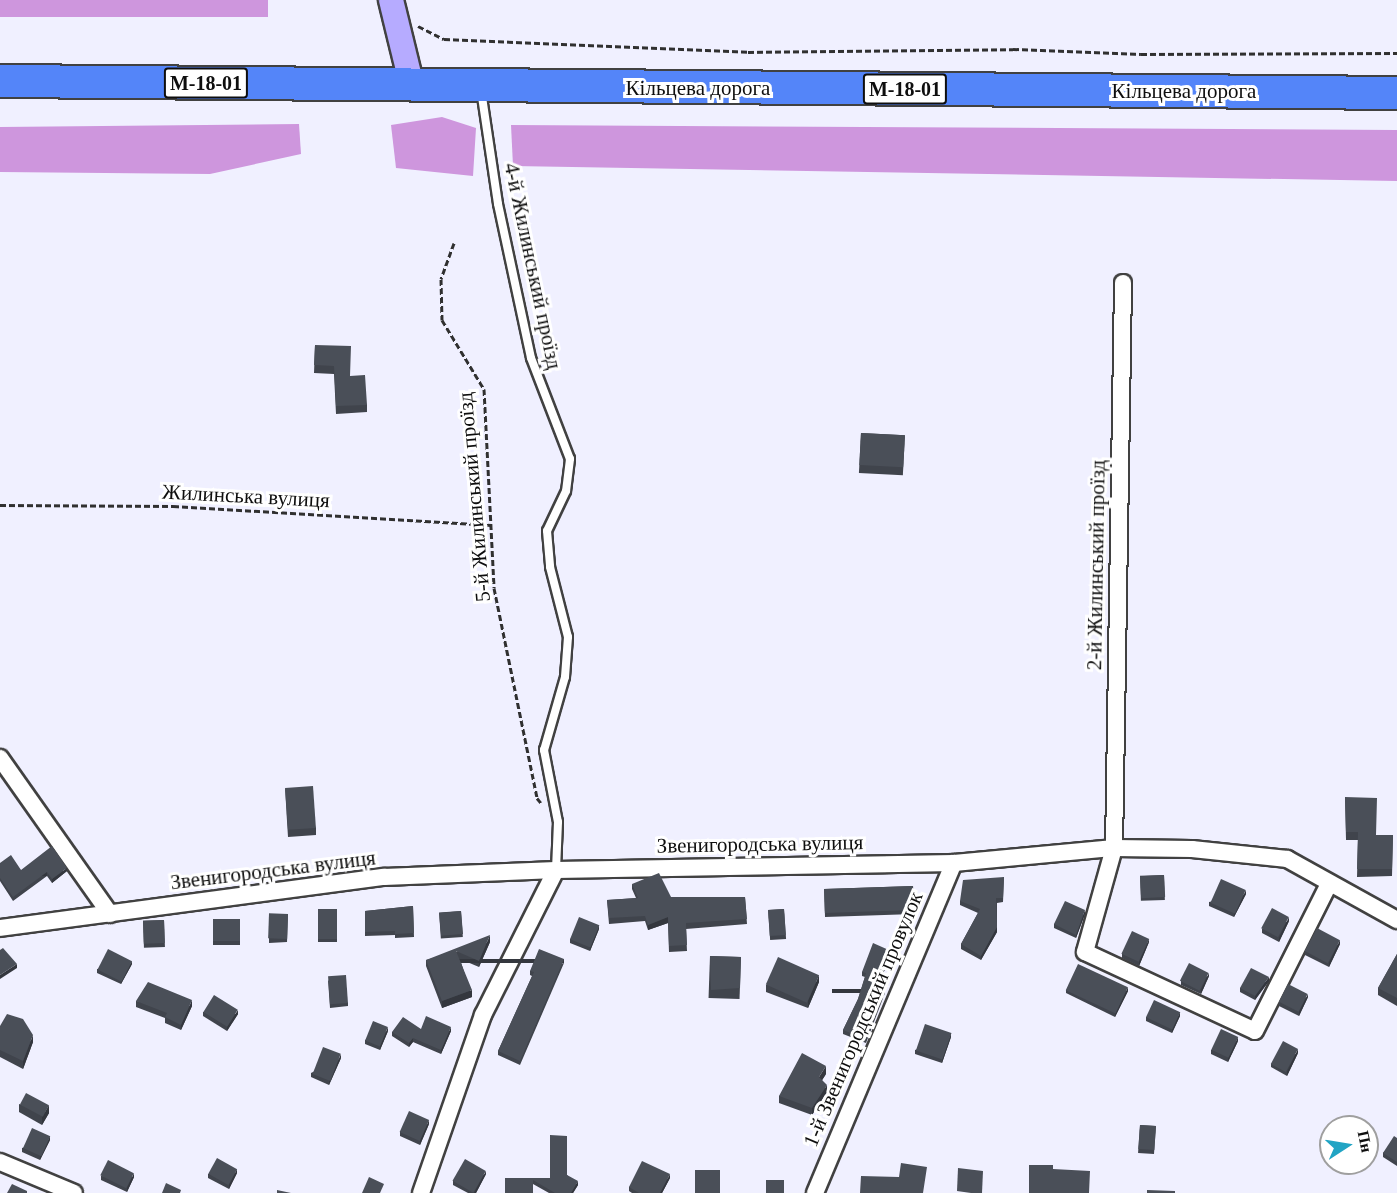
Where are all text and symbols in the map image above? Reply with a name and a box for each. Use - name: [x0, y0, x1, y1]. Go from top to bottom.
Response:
- road number: М-18-01: [162, 66, 250, 100]
- road number: М-18-01: [862, 72, 948, 106]
- street label: Кільцева дорога: [626, 75, 770, 101]
- street label: Кільцева дорога: [1112, 78, 1256, 104]
- street label: 4-й Жилинський проїзд: [499, 160, 567, 372]
- street label: 5-й Жилинський проїзд: [452, 391, 496, 603]
- street label: 2-й Жилинський проїзд: [1082, 460, 1110, 670]
- street label: Жилинська вулиця: [162, 479, 330, 513]
- street label: Звенигородська вулиця: [657, 830, 863, 858]
- street label: Звенигородська вулиця: [169, 845, 377, 895]
- street label: 1-й Звенигородський провулок: [798, 888, 928, 1150]
- north arrow: [1319, 1115, 1379, 1175]
- text: Пн: [1355, 1129, 1376, 1154]

